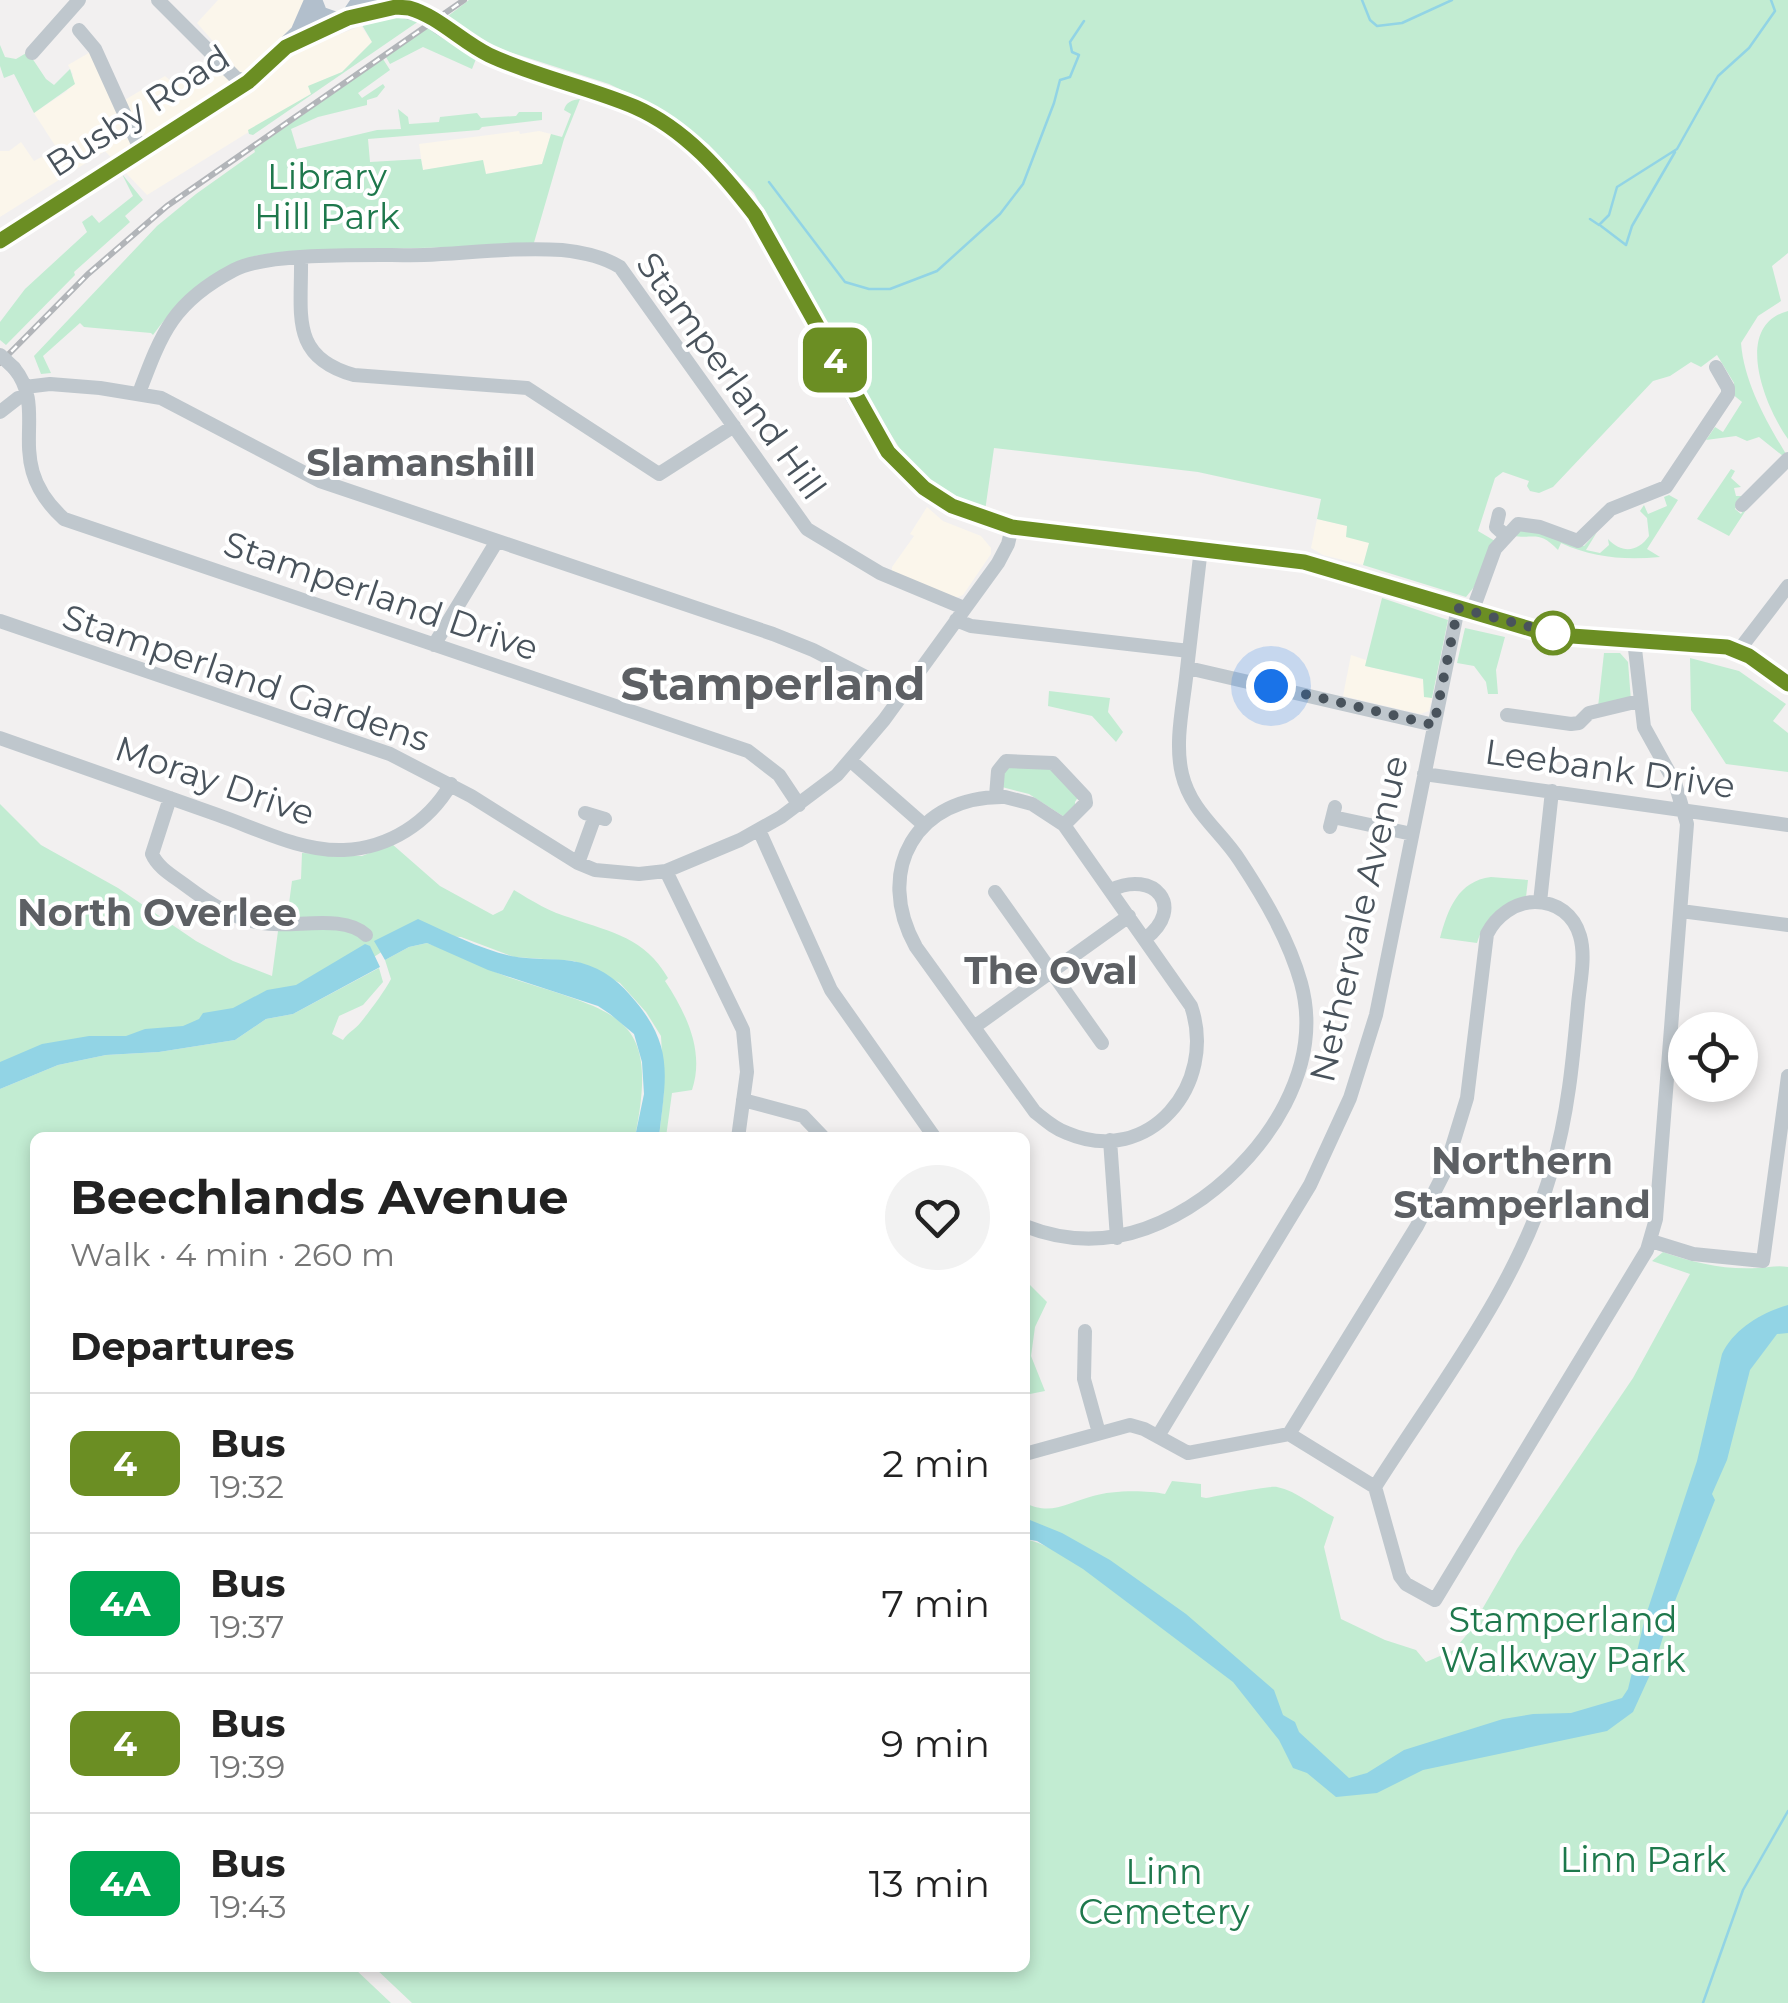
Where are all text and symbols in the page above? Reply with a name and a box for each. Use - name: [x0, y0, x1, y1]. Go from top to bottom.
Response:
- street label: Busby Road: [38, 35, 237, 186]
- park label: Library Hill Park: [254, 155, 400, 238]
- street label: Stamperland Hill: [627, 244, 835, 508]
- line badge: 4: [802, 328, 868, 392]
- text: 4: [823, 339, 847, 382]
- district label: Slamanshill: [306, 439, 536, 486]
- street label: Stamperland Drive: [218, 522, 544, 670]
- street label: Stamperland Gardens: [57, 595, 435, 761]
- unlabelled marker: [1532, 612, 1574, 654]
- district label: Stamperland: [621, 656, 925, 711]
- your location: [1246, 661, 1296, 711]
- street label: Moray Drive: [110, 726, 320, 835]
- street label: Leebank Drive: [1482, 730, 1738, 807]
- street label: Nethervale Avenue: [1300, 751, 1417, 1086]
- district label: North Overlee: [17, 889, 297, 936]
- district label: The Oval: [964, 947, 1138, 994]
- map controls: [1668, 1012, 1758, 1102]
- button: locate: [1668, 1012, 1758, 1102]
- district label: Northern Stamperland: [1393, 1137, 1651, 1228]
- button: heart: [885, 1165, 990, 1270]
- text: Beechlands Avenue: [70, 1168, 569, 1226]
- text: Walk · 4 min · 260 m: [70, 1235, 395, 1274]
- text: Departures: [70, 1323, 294, 1370]
- text: Bus: [210, 1420, 285, 1467]
- text: 2 min: [882, 1440, 990, 1487]
- text: 4: [113, 1442, 137, 1485]
- text: 19:32: [210, 1467, 284, 1506]
- text: Bus: [210, 1560, 285, 1607]
- text: 7 min: [881, 1580, 990, 1627]
- text: 4A: [100, 1582, 150, 1625]
- park label: Stamperland Walkway Park: [1440, 1598, 1686, 1681]
- text: 19:37: [210, 1607, 284, 1646]
- text: Bus: [210, 1700, 285, 1747]
- text: 9 min: [881, 1720, 990, 1767]
- text: 4: [113, 1722, 137, 1765]
- text: 19:39: [210, 1747, 285, 1786]
- park label: Linn Park: [1560, 1838, 1726, 1881]
- text: Bus: [210, 1840, 285, 1887]
- park label: Linn Cemetery: [1079, 1850, 1249, 1933]
- text: 13 min: [869, 1860, 990, 1907]
- text: 4A: [100, 1862, 150, 1905]
- text: 19:43: [210, 1887, 287, 1926]

